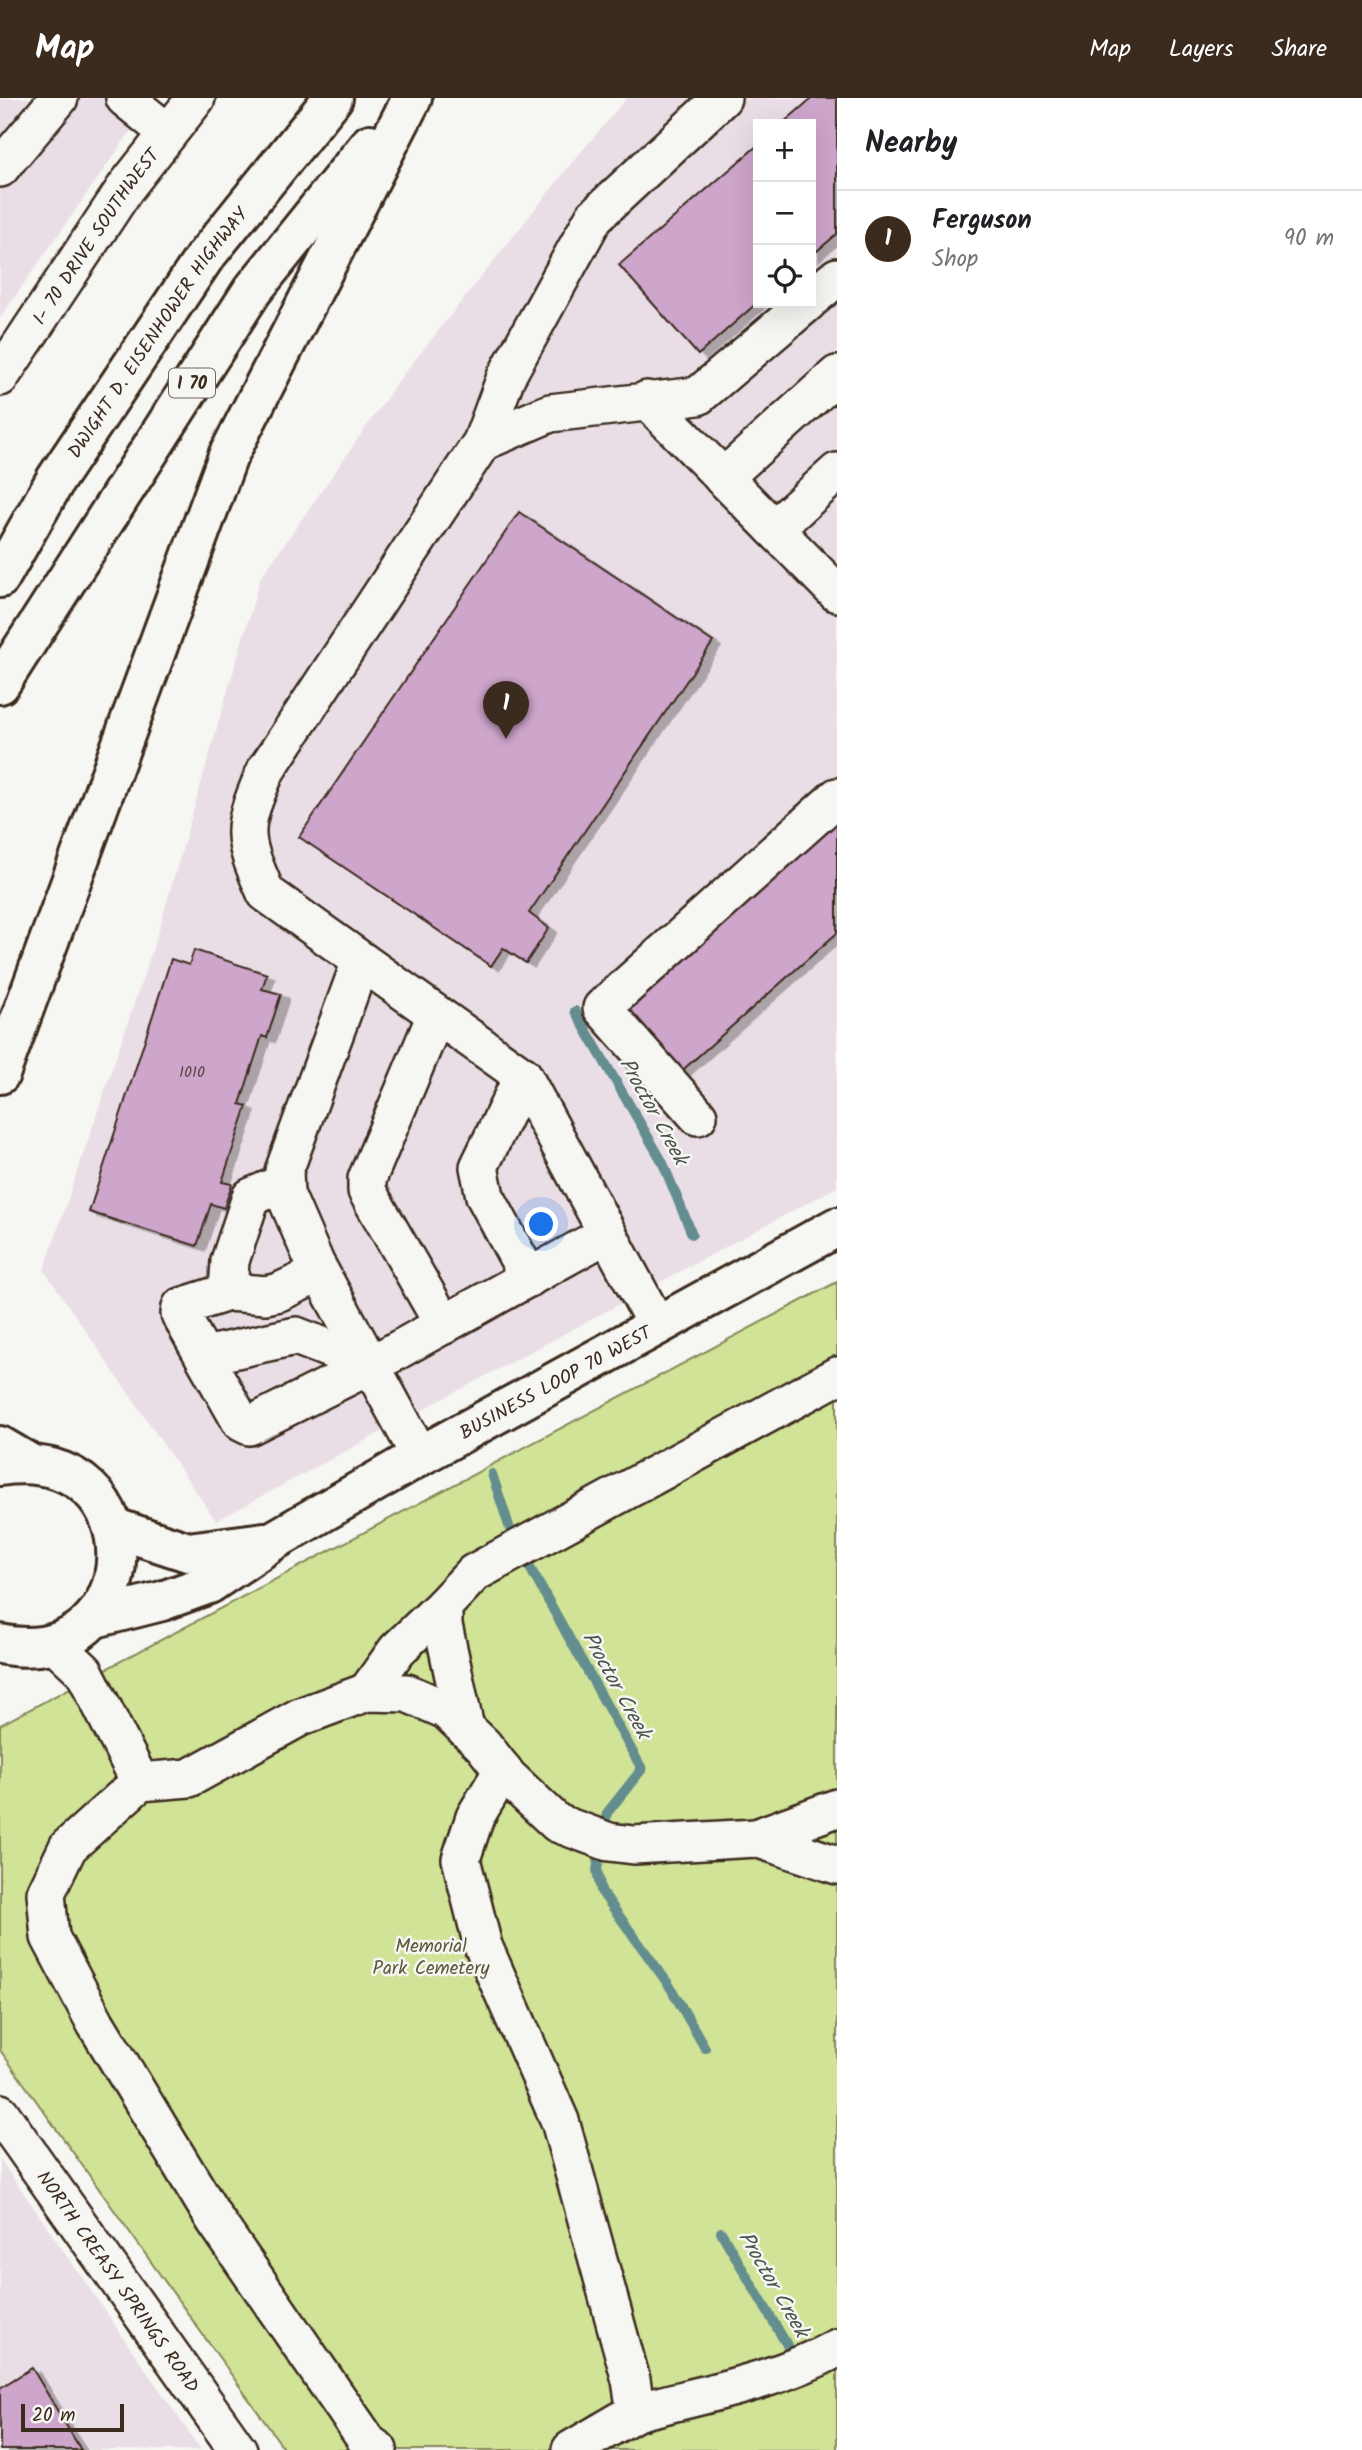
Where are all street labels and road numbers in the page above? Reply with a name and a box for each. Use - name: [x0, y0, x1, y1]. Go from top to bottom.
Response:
- street label: I- 70 DRIVE SOUTHWEST: [25, 141, 169, 332]
- street label: DWIGHT D. EISENHOWER HIGHWAY: [61, 200, 257, 465]
- road number: I 70: [169, 368, 215, 398]
- street label: BUSINESS LOOP 70 WEST: [454, 1318, 659, 1449]
- street label: NORTH CREASY SPRINGS ROAD: [28, 2165, 206, 2400]

